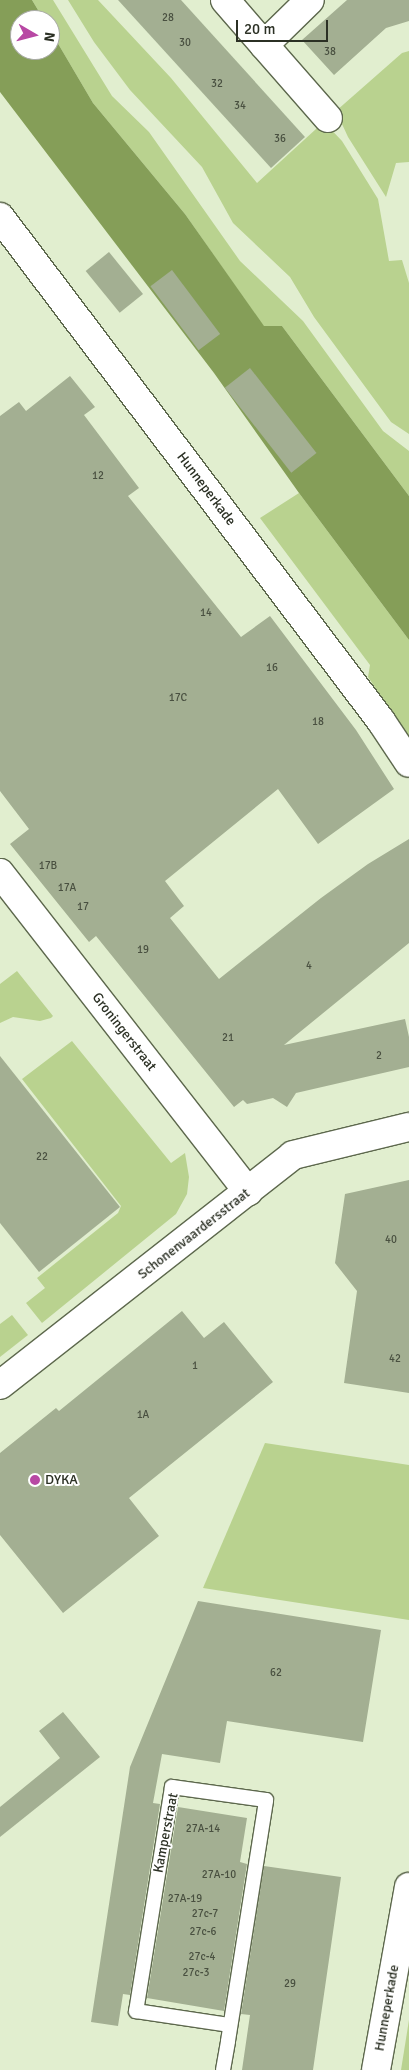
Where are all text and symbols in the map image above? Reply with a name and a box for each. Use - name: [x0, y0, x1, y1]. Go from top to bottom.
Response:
- north arrow: [10, 10, 60, 60]
- scale bar: [239, 10, 332, 42]
- house number: 28: [162, 11, 174, 25]
- text: 20 m: [244, 20, 275, 38]
- text: N: [40, 31, 58, 43]
- house number: 30: [179, 36, 191, 50]
- house number: 38: [324, 45, 336, 59]
- house number: 32: [211, 77, 223, 91]
- house number: 34: [234, 99, 246, 113]
- house number: 36: [274, 132, 286, 146]
- street label: Hunneperkade: [173, 449, 239, 529]
- house number: 12: [92, 469, 104, 483]
- house number: 14: [200, 606, 212, 620]
- house number: 16: [266, 661, 278, 675]
- house number: 17C: [169, 691, 187, 705]
- house number: 18: [312, 715, 324, 729]
- house number: 17B: [39, 859, 57, 873]
- house number: 17A: [58, 881, 76, 895]
- house number: 17: [77, 900, 89, 914]
- house number: 19: [137, 943, 149, 957]
- house number: 4: [306, 959, 312, 973]
- street label: Groningerstraat: [88, 989, 160, 1075]
- house number: 21: [222, 1031, 234, 1045]
- house number: 2: [376, 1049, 382, 1063]
- house number: 22: [36, 1150, 48, 1164]
- street label: Schonenvaardersstraat: [135, 1185, 253, 1283]
- house number: 40: [385, 1233, 397, 1247]
- house number: 42: [389, 1352, 401, 1366]
- house number: 1: [192, 1359, 198, 1373]
- house number: 1A: [137, 1408, 149, 1422]
- place label: DYKA: [45, 1472, 78, 1488]
- marker: DYKA: [29, 1474, 41, 1486]
- house number: 62: [270, 1666, 282, 1680]
- street label: Kamperstraat: [150, 1792, 182, 1874]
- house number: 27A-14: [186, 1822, 220, 1836]
- house number: 27A-10: [202, 1868, 236, 1882]
- house number: 27A-19: [168, 1892, 202, 1906]
- house number: 27c-7: [192, 1907, 218, 1921]
- house number: 27c-6: [190, 1925, 216, 1939]
- house number: 27c-4: [189, 1950, 215, 1964]
- street label: Hunneperkade: [371, 1963, 403, 2053]
- house number: 27c-3: [183, 1966, 209, 1980]
- house number: 29: [284, 1977, 296, 1991]

